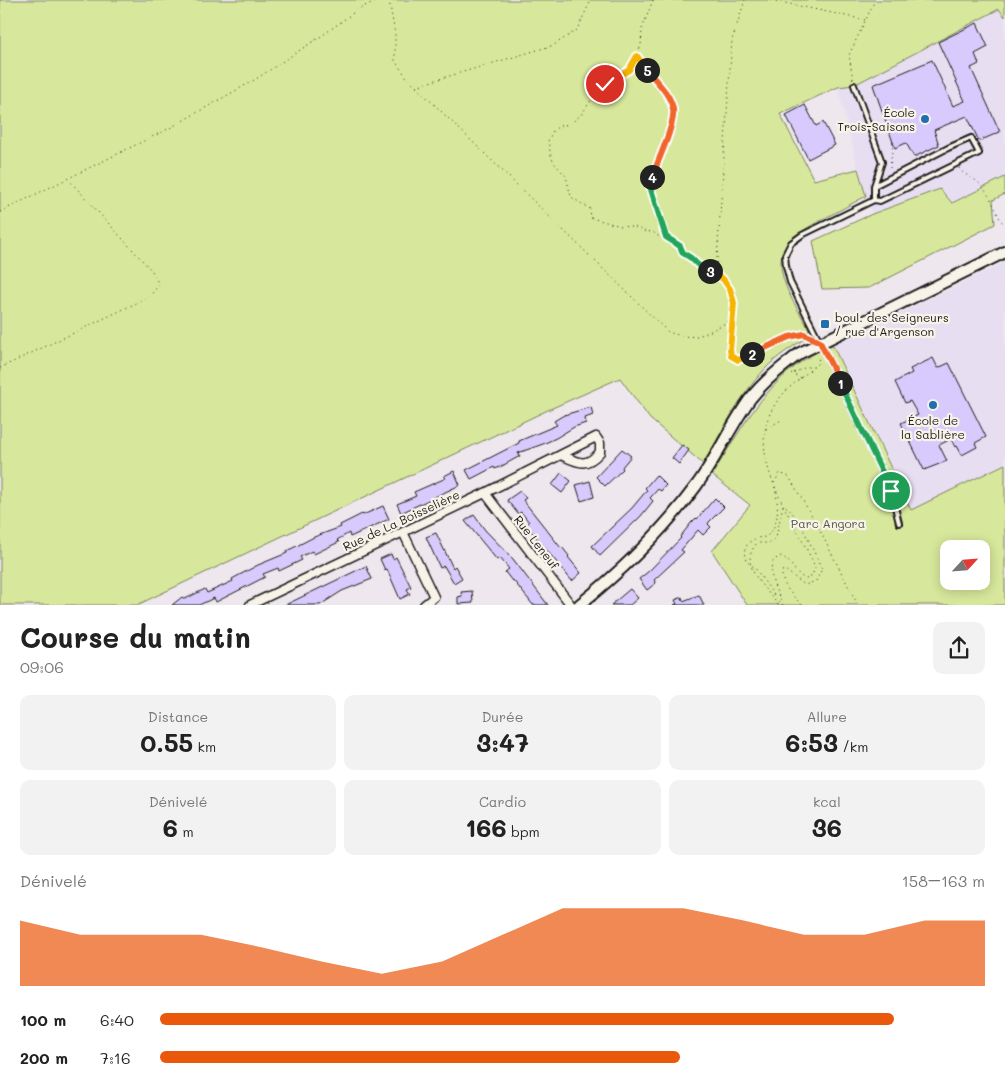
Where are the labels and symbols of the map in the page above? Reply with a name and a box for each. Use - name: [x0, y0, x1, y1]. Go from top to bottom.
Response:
- pin: 5: [634, 58, 660, 82]
- pin: [584, 63, 626, 105]
- place label: École Trois-Saisons: [837, 104, 915, 134]
- marker: École Trois-Saisons: [919, 113, 931, 125]
- pin: 4: [640, 164, 664, 190]
- pin: 3: [698, 258, 722, 284]
- place label: boul. des Seigneurs / rue d'Argenson: [835, 309, 949, 339]
- marker: boul. des Seigneurs / rue d'Argenson: [819, 318, 831, 330]
- pin: 2: [740, 342, 764, 366]
- pin: 1: [828, 370, 852, 396]
- marker: École de la Sablière: [927, 399, 939, 411]
- place label: École de la Sablière: [901, 412, 965, 442]
- pin: [870, 470, 912, 512]
- street label: Rue de La Boisselière: [340, 486, 462, 554]
- street label: Rue Leneuf: [511, 512, 563, 573]
- park label: Parc Angora: [791, 515, 865, 531]
- north arrow: [940, 540, 990, 590]

